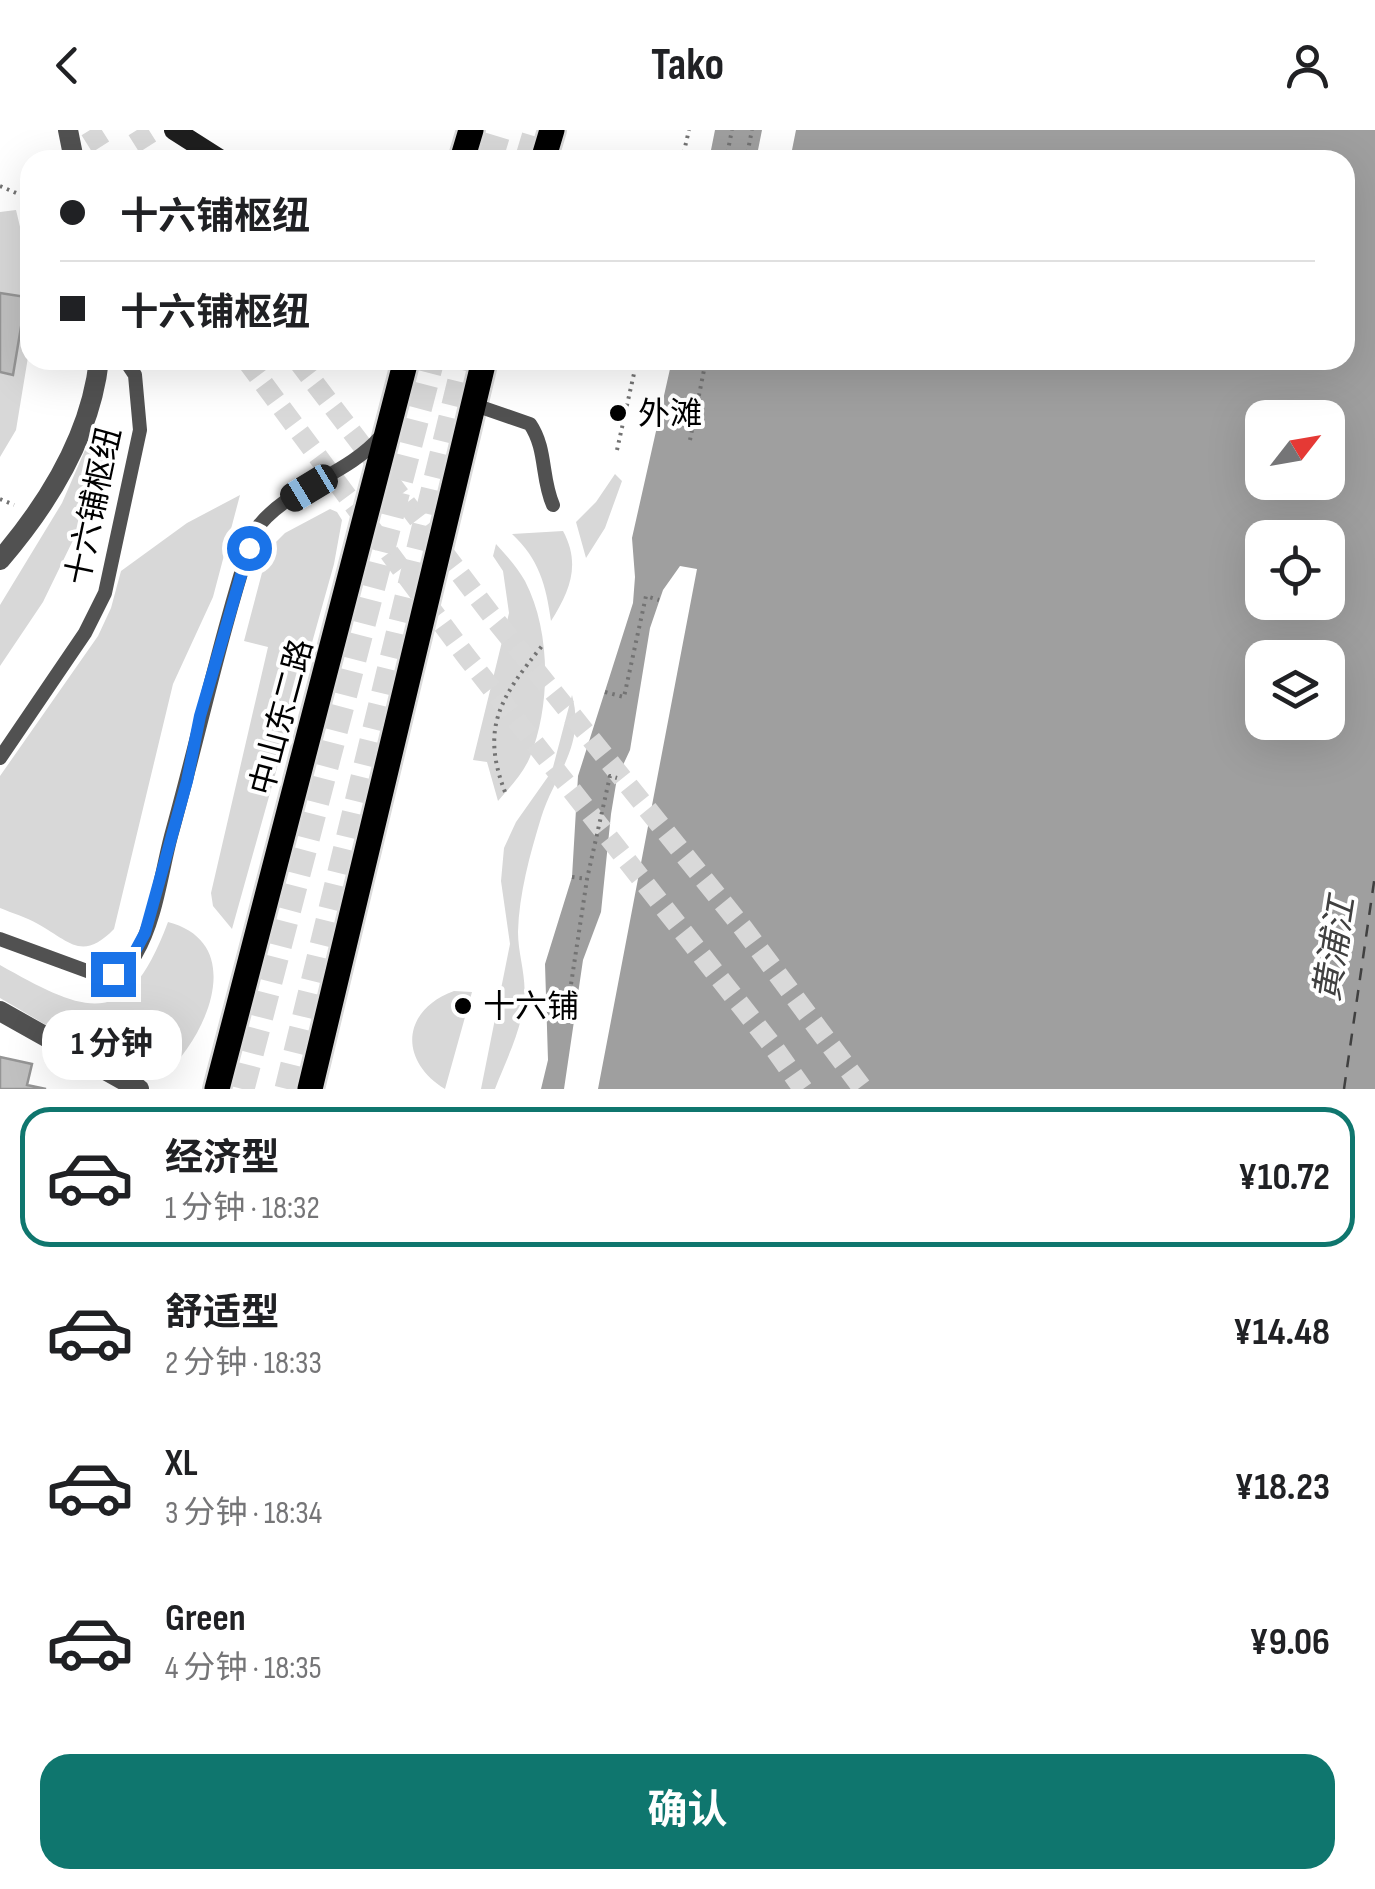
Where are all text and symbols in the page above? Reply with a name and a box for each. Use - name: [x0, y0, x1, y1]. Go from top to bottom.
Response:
- icon: back: [40, 38, 95, 93]
- text: Tako: [651, 38, 724, 93]
- icon: person: [1280, 38, 1335, 93]
- text: 十六铺枢纽: [120, 195, 310, 240]
- text: 十六铺枢纽: [120, 291, 310, 336]
- place label: 外滩: [638, 395, 702, 434]
- north arrow: [1245, 400, 1345, 500]
- map controls: [1245, 400, 1345, 740]
- marker: 外滩: [607, 402, 629, 424]
- street label: 十六铺枢纽: [59, 424, 130, 589]
- car: [276, 460, 342, 516]
- button: locate: [1245, 520, 1345, 620]
- route start: [227, 526, 272, 571]
- street label: 中山东二路: [243, 635, 322, 800]
- button: layers: [1245, 640, 1345, 740]
- water label: 黄浦江: [1306, 890, 1366, 1004]
- route end: [91, 952, 136, 997]
- place label: 十六铺: [483, 988, 579, 1027]
- marker: 十六铺: [452, 995, 474, 1017]
- callout: 1 分钟: [43, 1009, 183, 1079]
- text: 1 分钟: [71, 1025, 153, 1064]
- icon: car: [45, 1132, 135, 1222]
- text: 经济型: [165, 1136, 279, 1181]
- text: ¥10.72: [1238, 1155, 1330, 1200]
- text: 1 分钟 · 18:32: [165, 1189, 320, 1228]
- icon: car: [45, 1287, 135, 1377]
- text: 舒适型: [165, 1291, 279, 1336]
- text: ¥14.48: [1233, 1310, 1330, 1355]
- text: 2 分钟 · 18:33: [165, 1344, 322, 1383]
- text: XL: [165, 1441, 198, 1486]
- icon: car: [45, 1442, 135, 1532]
- text: ¥18.23: [1235, 1465, 1330, 1510]
- text: 3 分钟 · 18:34: [165, 1494, 322, 1533]
- text: Green: [165, 1596, 246, 1641]
- icon: car: [45, 1597, 135, 1687]
- text: ¥9.06: [1249, 1620, 1330, 1665]
- text: 4 分钟 · 18:35: [165, 1649, 322, 1688]
- button: 确认: [40, 1754, 1335, 1869]

